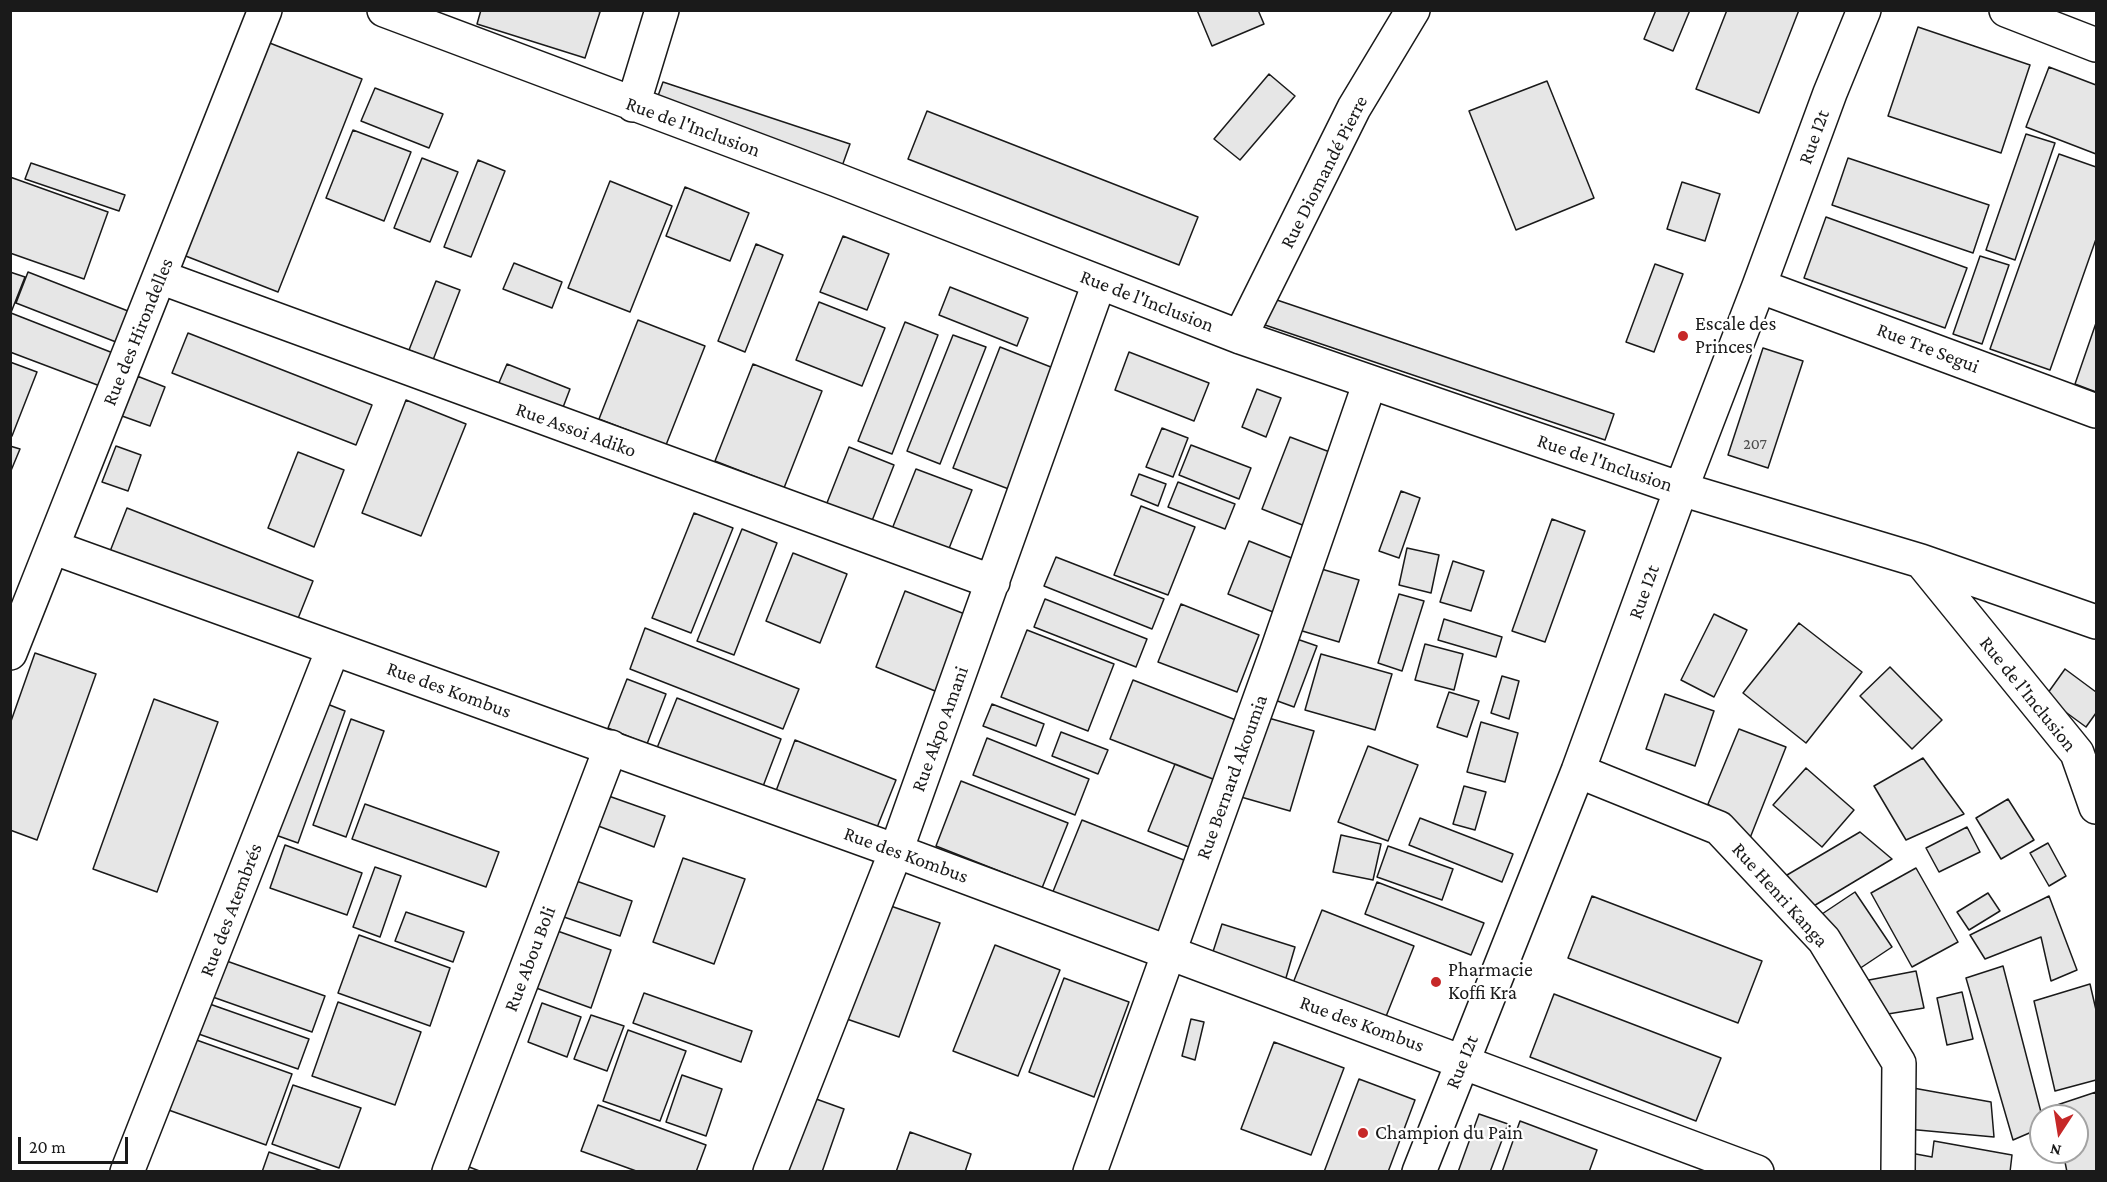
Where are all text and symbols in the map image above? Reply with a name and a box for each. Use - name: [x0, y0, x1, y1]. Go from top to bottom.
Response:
- street label: Rue de l'Inclusion: [622, 92, 764, 162]
- street label: Rue Diomandé Pierre: [1275, 92, 1373, 252]
- street label: Rue I2t: [1793, 106, 1835, 168]
- street label: Rue des Hirondelles: [97, 255, 179, 409]
- street label: Rue de l'Inclusion: [1077, 264, 1217, 338]
- place label: Escale des Princes: [1695, 312, 1776, 359]
- street label: Rue Tre Segui: [1873, 317, 1983, 379]
- marker: Escale des Princes: [1676, 329, 1690, 343]
- street label: Rue Assoi Adiko: [512, 397, 640, 463]
- street label: Rue de l'Inclusion: [1534, 429, 1676, 497]
- house number: 207: [1743, 434, 1767, 454]
- street label: Rue I2t: [1623, 561, 1665, 623]
- street label: Rue de l'Inclusion: [1974, 631, 2082, 757]
- street label: Rue des Kombus: [383, 656, 515, 724]
- street label: Rue Akpo Amani: [906, 663, 974, 795]
- street label: Rue Bernard Akoumia: [1191, 691, 1273, 863]
- street label: Rue des Kombus: [840, 821, 972, 889]
- street label: Rue Henri Kanga: [1727, 838, 1833, 952]
- street label: Rue des Atembrés: [195, 840, 267, 980]
- street label: Rue Abou Boli: [499, 903, 561, 1015]
- place label: Pharmacie Koffi Kra: [1448, 958, 1533, 1005]
- marker: Pharmacie Koffi Kra: [1429, 975, 1443, 989]
- street label: Rue des Kombus: [1296, 990, 1428, 1058]
- street label: Rue I2t: [1440, 1031, 1484, 1093]
- north arrow: [2029, 1104, 2089, 1164]
- place label: Champion du Pain: [1375, 1121, 1523, 1145]
- scale bar: [21, 1125, 130, 1163]
- marker: Champion du Pain: [1356, 1126, 1370, 1140]
- text: 20 m: [29, 1137, 66, 1157]
- text: N: [2048, 1141, 2063, 1160]

